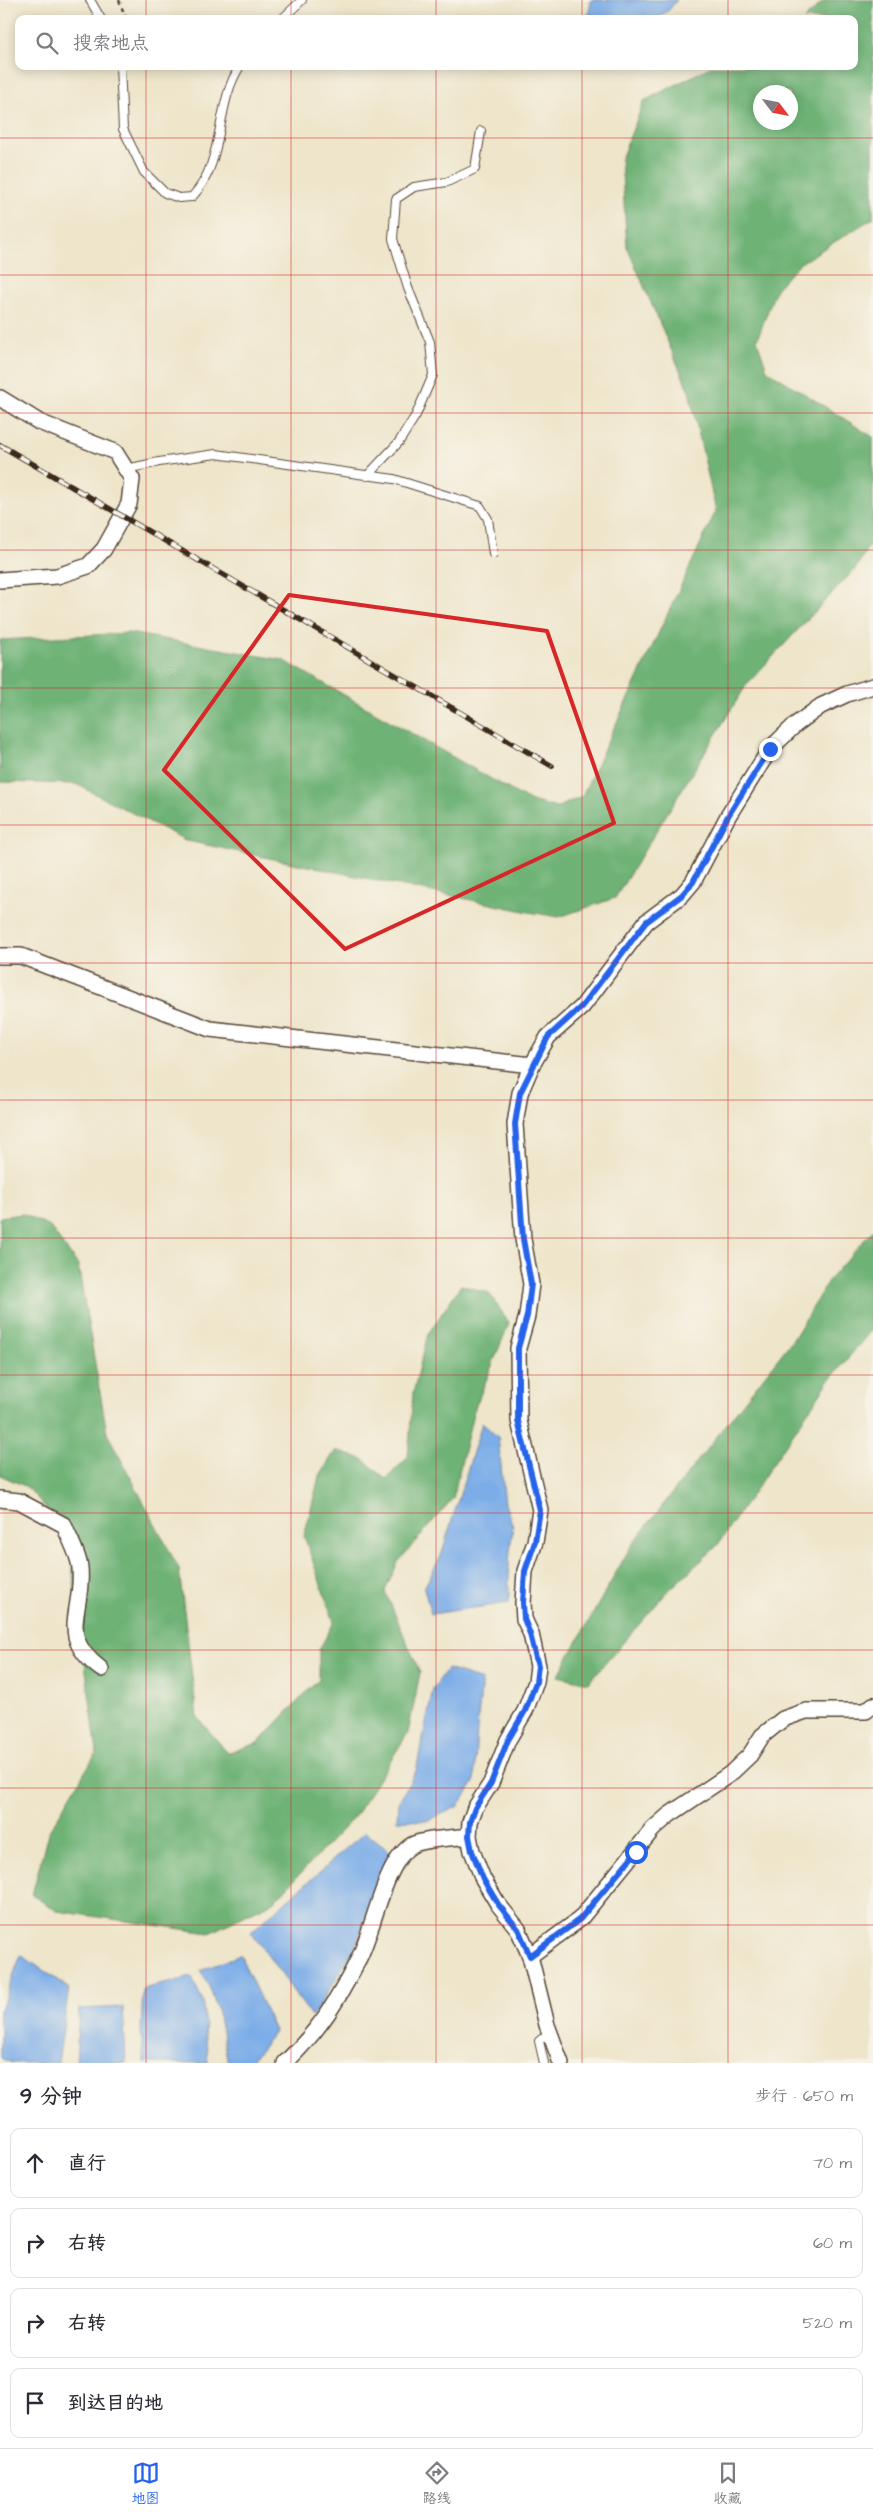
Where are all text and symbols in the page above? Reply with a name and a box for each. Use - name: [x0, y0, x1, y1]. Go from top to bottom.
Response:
- search box: [15, 15, 858, 70]
- icon: search: [33, 29, 61, 57]
- text: 搜索地点: [73, 30, 149, 57]
- north arrow: [753, 85, 798, 130]
- route end: [759, 738, 782, 761]
- route start: [625, 1841, 648, 1864]
- text: 9 分钟: [20, 2082, 82, 2111]
- text: 步行 · 650 m: [756, 2085, 853, 2107]
- icon: ahead: [21, 2149, 49, 2177]
- text: 直行: [68, 2150, 106, 2177]
- text: 70 m: [813, 2152, 852, 2174]
- icon: right: [21, 2229, 49, 2257]
- text: 右转: [68, 2230, 106, 2257]
- text: 60 m: [813, 2232, 852, 2254]
- icon: right: [21, 2309, 49, 2337]
- text: 右转: [68, 2310, 106, 2337]
- text: 520 m: [803, 2312, 852, 2334]
- icon: arrive: [21, 2389, 49, 2417]
- text: 到达目的地: [68, 2390, 163, 2417]
- tab: 地图: [132, 2459, 160, 2509]
- tab: 路线: [423, 2459, 451, 2509]
- tab: 收藏: [714, 2459, 742, 2509]

